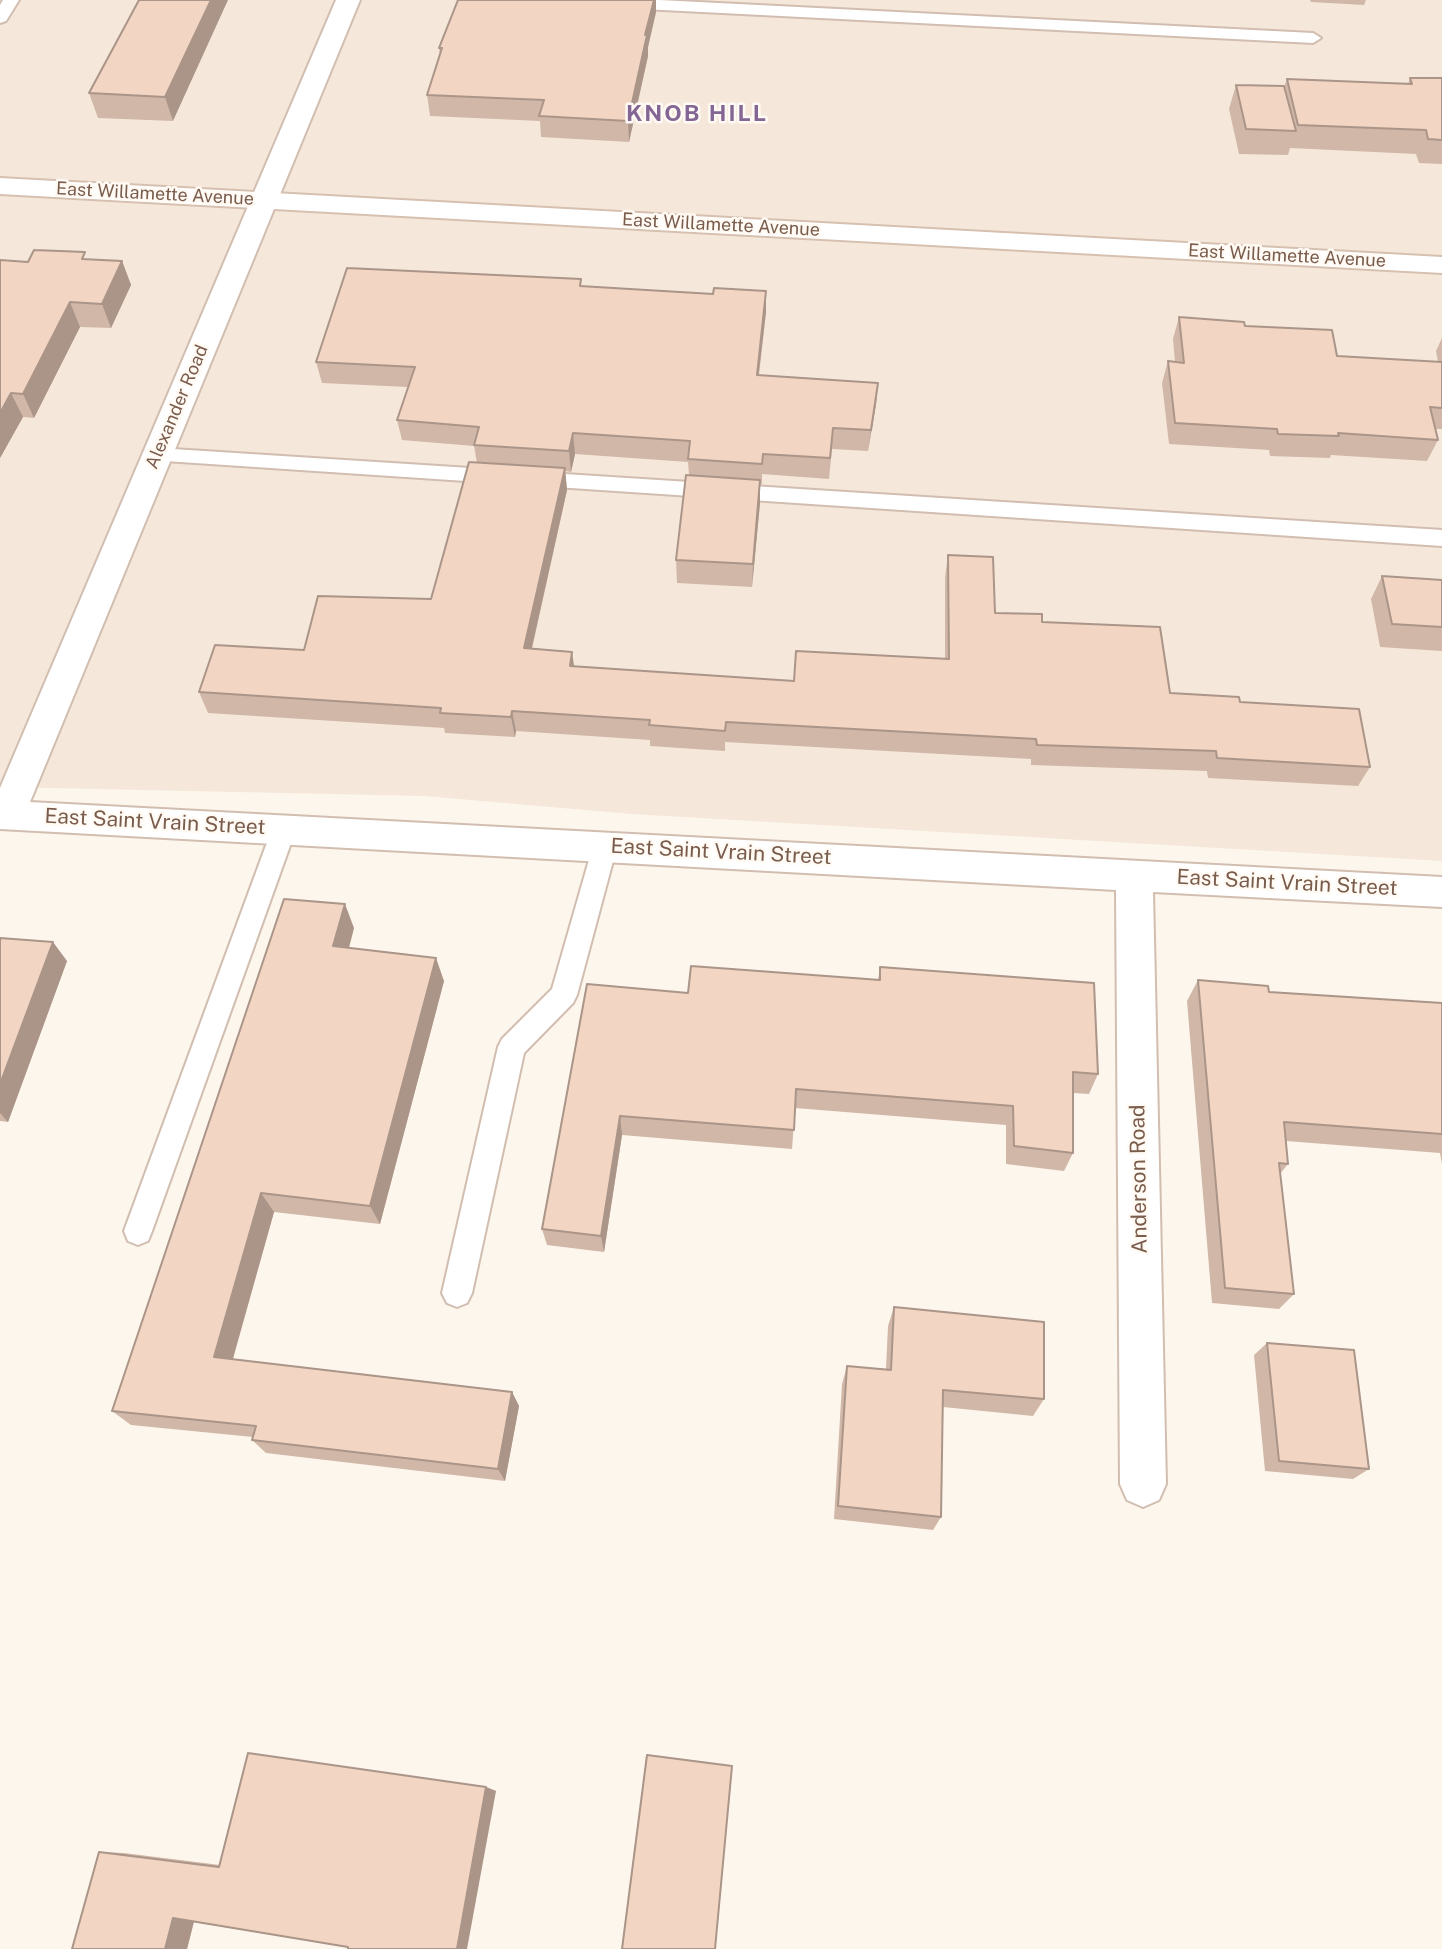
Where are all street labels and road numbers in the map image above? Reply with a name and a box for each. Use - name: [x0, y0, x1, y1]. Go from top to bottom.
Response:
- street label: East Willamette Avenue: [56, 178, 254, 210]
- street label: East Willamette Avenue: [622, 209, 820, 241]
- street label: East Willamette Avenue: [1188, 240, 1386, 272]
- street label: Alexander Road: [141, 342, 213, 472]
- street label: East Saint Vrain Street: [44, 804, 266, 840]
- street label: East Saint Vrain Street: [610, 834, 832, 870]
- street label: East Saint Vrain Street: [1176, 865, 1398, 901]
- street label: Anderson Road: [1125, 1104, 1153, 1254]

